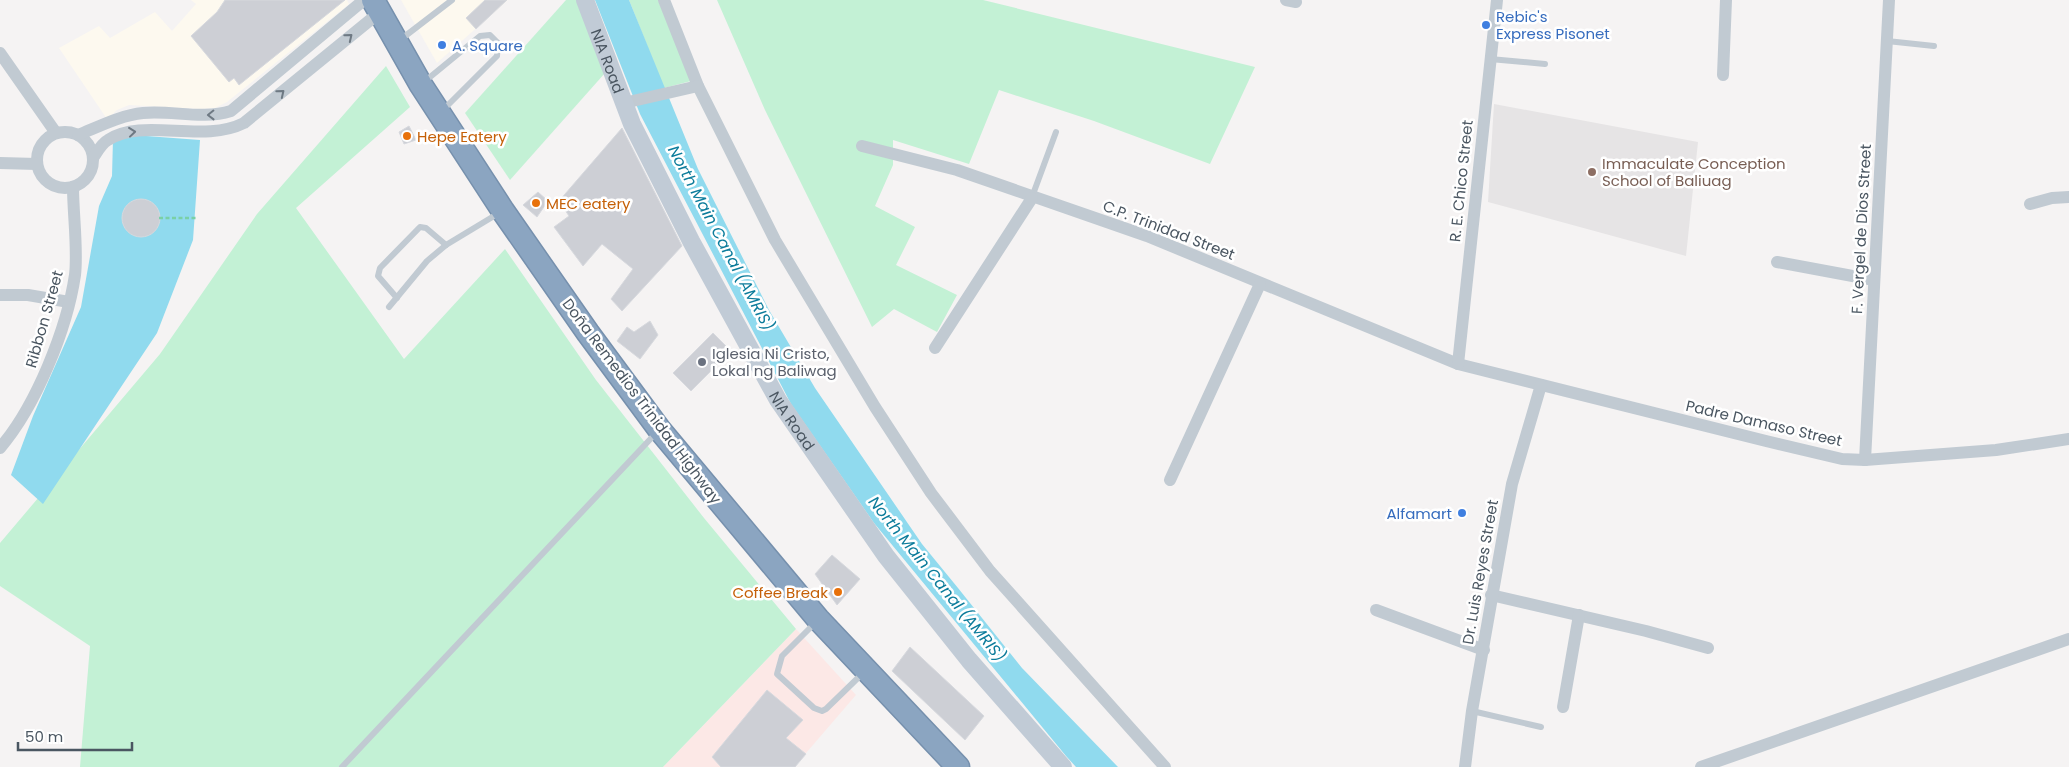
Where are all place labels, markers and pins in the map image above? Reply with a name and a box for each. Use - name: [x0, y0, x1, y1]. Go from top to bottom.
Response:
- place label: Rebic's Express Pisonet: [1496, 6, 1610, 44]
- marker: Rebic's Express Pisonet: [1480, 19, 1492, 31]
- place label: A. Square: [452, 35, 523, 56]
- marker: A. Square: [436, 39, 448, 51]
- place label: Hepe Eatery: [417, 126, 507, 147]
- marker: Hepe Eatery: [401, 130, 413, 142]
- place label: Immaculate Conception School of Baliuag: [1602, 153, 1786, 191]
- marker: Immaculate Conception School of Baliuag: [1586, 166, 1598, 178]
- place label: MEC eatery: [546, 193, 631, 214]
- marker: MEC eatery: [530, 197, 542, 209]
- place label: Iglesia Ni Cristo, Lokal ng Baliwag: [712, 343, 837, 381]
- marker: Iglesia Ni Cristo, Lokal ng Baliwag: [696, 356, 708, 368]
- place label: Alfamart: [1386, 503, 1452, 524]
- marker: Alfamart: [1456, 507, 1468, 519]
- place label: Coffee Break: [732, 582, 828, 603]
- marker: Coffee Break: [832, 586, 844, 598]

